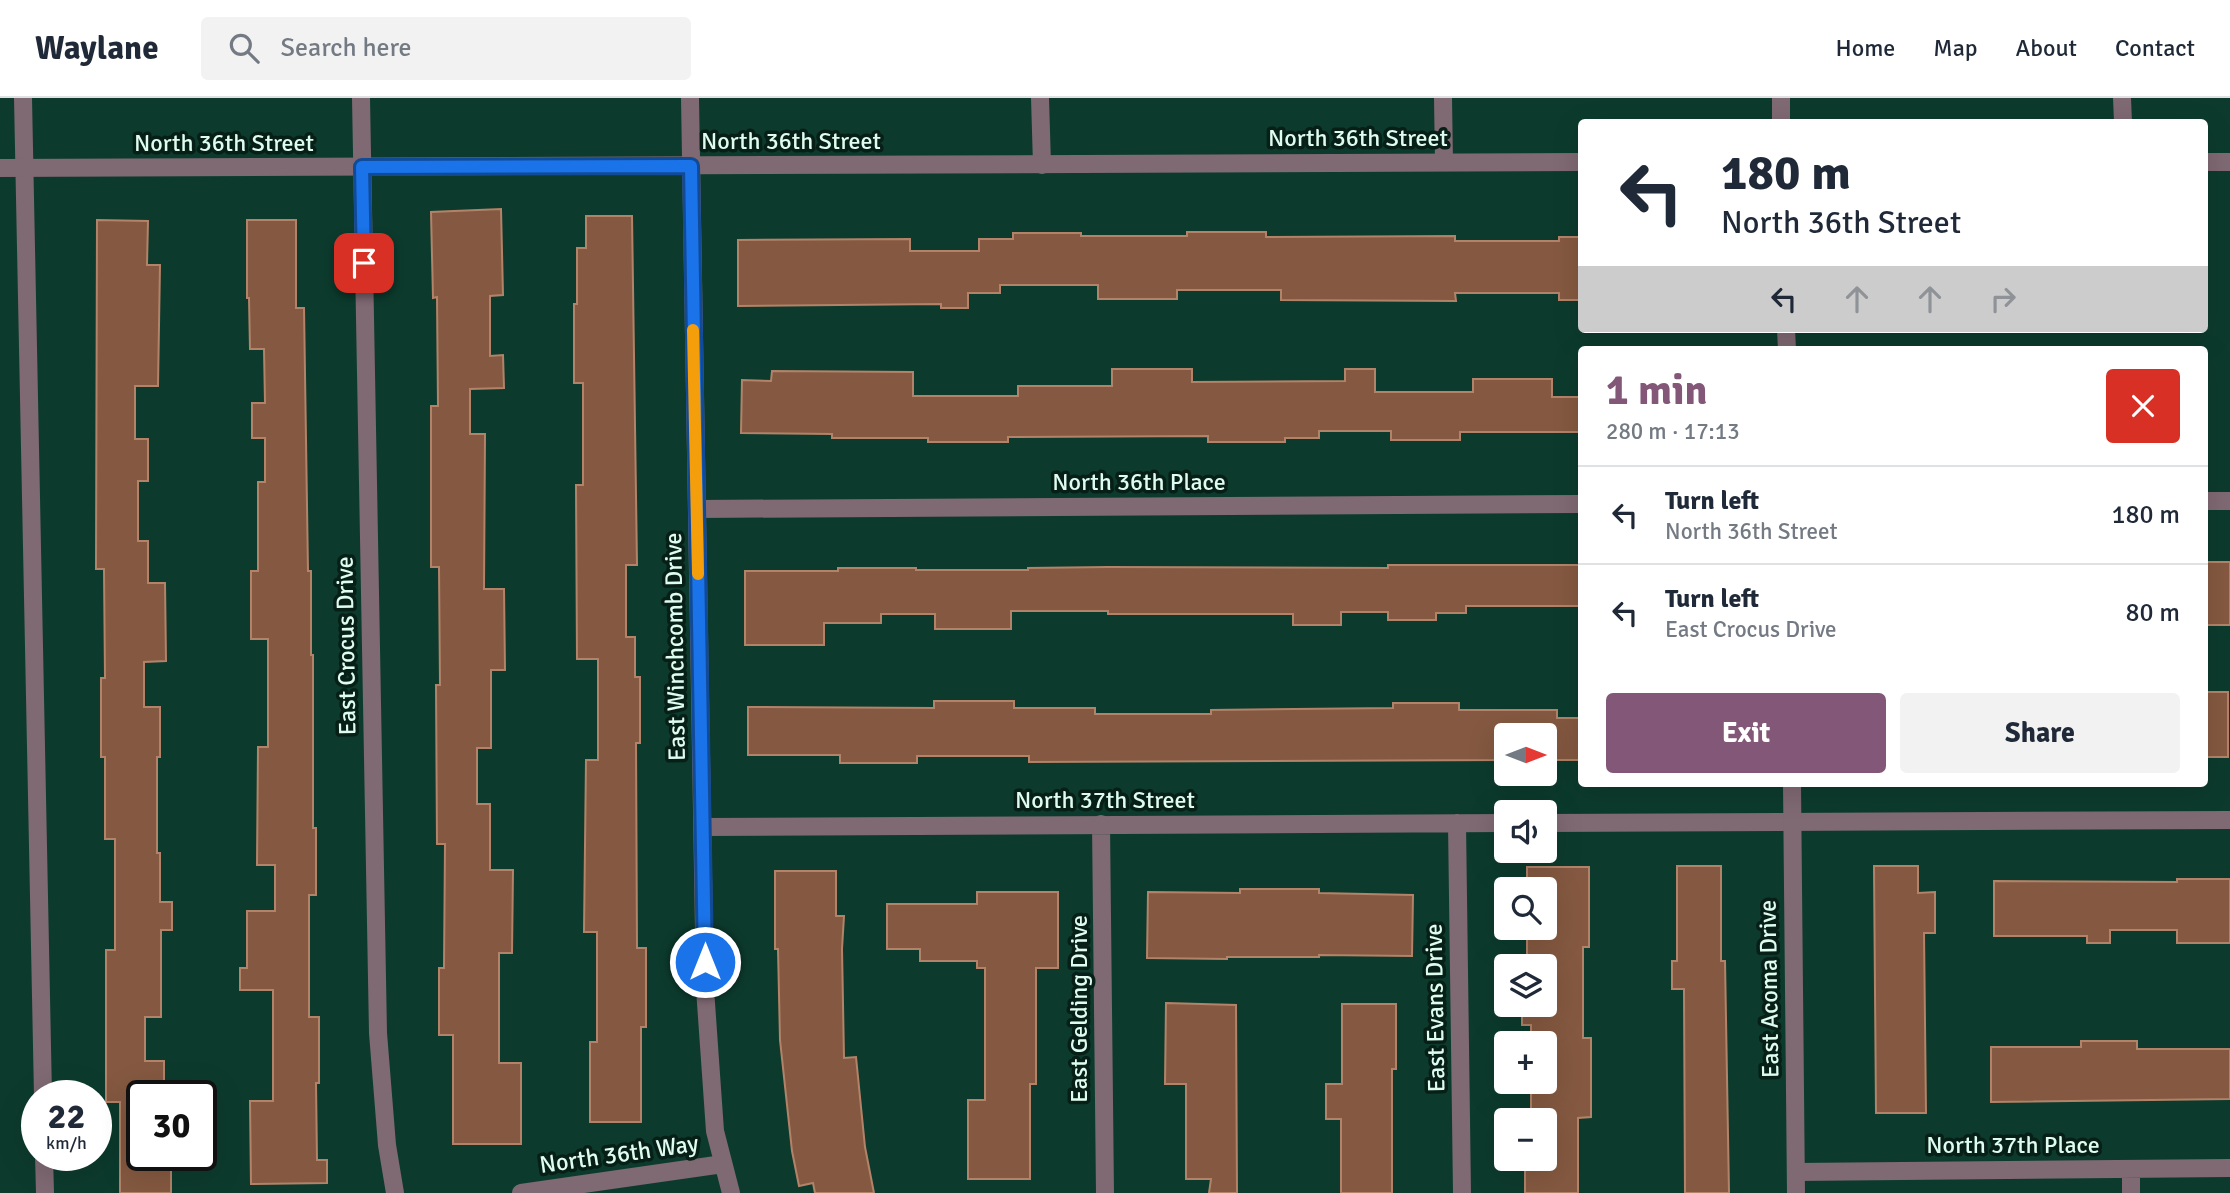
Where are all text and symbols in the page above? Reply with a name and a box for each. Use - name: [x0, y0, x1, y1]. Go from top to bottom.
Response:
- search box: [201, 17, 691, 80]
- text: Waylane: [35, 28, 159, 69]
- icon: search: [225, 29, 263, 67]
- text: Search here: [281, 32, 412, 64]
- text: Home: [1835, 33, 1895, 63]
- text: Map: [1933, 33, 1978, 63]
- text: About: [2016, 33, 2077, 63]
- text: Contact: [2115, 33, 2195, 63]
- street label: North 36th Street: [1268, 123, 1448, 153]
- street label: North 36th Street: [701, 126, 881, 156]
- street label: North 36th Street: [134, 128, 314, 158]
- text: 180 m: [1721, 143, 1851, 203]
- icon: left: [1606, 147, 1697, 238]
- text: North 36th Street: [1721, 203, 1961, 242]
- pin: [334, 233, 394, 293]
- icon: arrive: [345, 244, 383, 282]
- icon: left: [1765, 280, 1803, 318]
- icon: ahead: [1838, 280, 1876, 318]
- icon: ahead: [1911, 280, 1949, 318]
- icon: right: [1984, 280, 2022, 318]
- text: 1 min: [1606, 365, 1707, 416]
- button: close: [2106, 369, 2180, 443]
- text: 280 m · 17:13: [1606, 417, 1740, 446]
- street label: North 36th Place: [1052, 467, 1226, 497]
- text: Turn left: [1665, 485, 1759, 517]
- icon: left: [1606, 496, 1644, 534]
- text: 180 m: [2111, 499, 2180, 531]
- text: North 36th Street: [1665, 517, 1838, 546]
- street label: East Winchcomb Drive: [658, 532, 692, 762]
- street label: East Crocus Drive: [329, 556, 363, 736]
- text: Turn left: [1665, 583, 1759, 615]
- icon: left: [1606, 594, 1644, 632]
- text: 80 m: [2125, 597, 2180, 629]
- text: East Crocus Drive: [1665, 615, 1837, 644]
- button: Exit: [1606, 693, 1886, 773]
- button: Share: [1900, 693, 2180, 773]
- north arrow: [1494, 723, 1558, 786]
- map controls: [1494, 723, 1557, 1171]
- street label: North 37th Street: [1015, 785, 1195, 815]
- button: sound: [1494, 800, 1557, 863]
- button: search: [1494, 877, 1557, 940]
- street label: East Acoma Drive: [1752, 900, 1786, 1078]
- street label: East Gelding Drive: [1064, 915, 1094, 1103]
- street label: East Evans Drive: [1419, 923, 1451, 1093]
- position arrow: [668, 925, 742, 999]
- button: layers: [1494, 954, 1557, 1017]
- button: +: [1494, 1031, 1557, 1094]
- speed limit sign: 30: [126, 1080, 217, 1171]
- text: 22: [48, 1095, 85, 1138]
- button: −: [1494, 1108, 1557, 1171]
- street label: North 36th Way: [538, 1128, 700, 1180]
- street label: North 37th Place: [1926, 1130, 2100, 1160]
- text: km/h: [46, 1132, 87, 1154]

